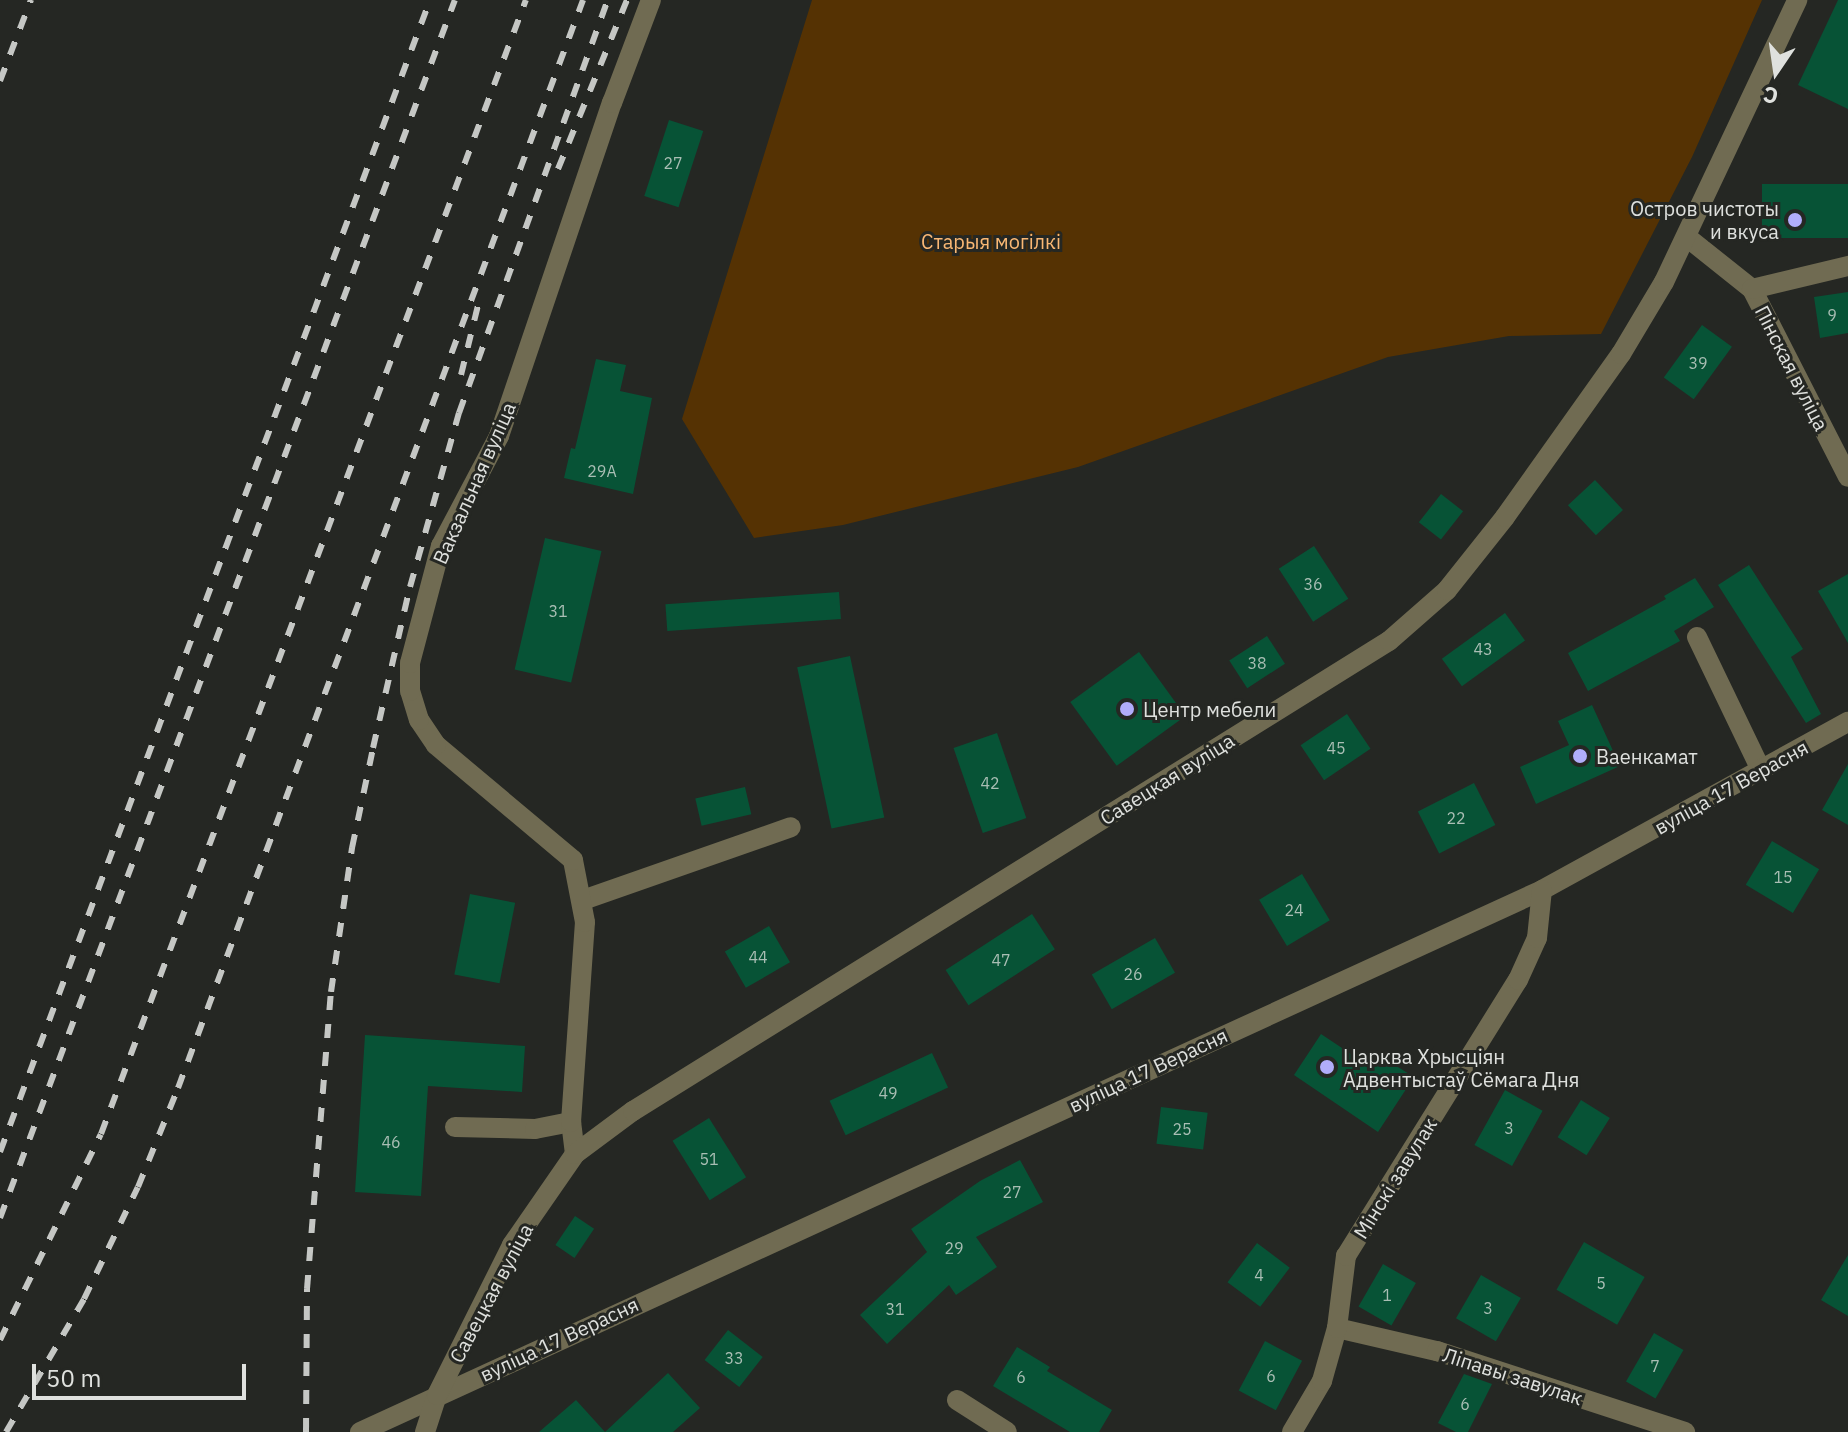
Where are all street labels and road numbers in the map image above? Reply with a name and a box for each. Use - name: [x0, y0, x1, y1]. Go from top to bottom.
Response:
- street label: Пінская вуліца: [1750, 301, 1834, 435]
- street label: Вакзальная вуліца: [428, 398, 520, 568]
- street label: Савецкая вуліца: [1095, 728, 1239, 830]
- street label: вуліца 17 Верасня: [1650, 735, 1812, 839]
- street label: вуліца 17 Верасня: [1065, 1023, 1231, 1117]
- street label: Мінскі завулак: [1348, 1113, 1442, 1243]
- street label: Савецкая вуліца: [444, 1219, 538, 1367]
- street label: вуліца 17 Верасня: [476, 1292, 642, 1386]
- street label: Ліпавы завулак: [1440, 1342, 1586, 1410]

